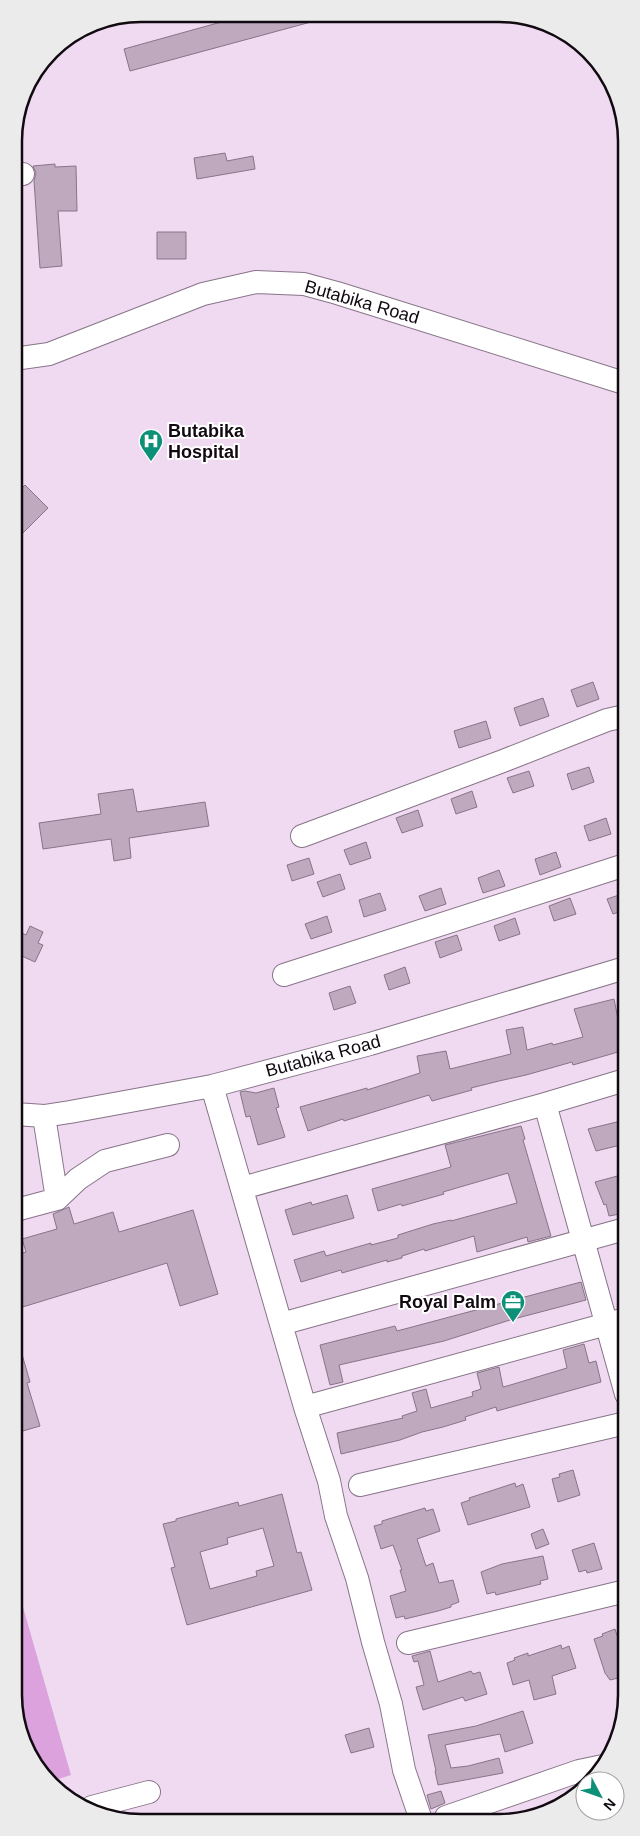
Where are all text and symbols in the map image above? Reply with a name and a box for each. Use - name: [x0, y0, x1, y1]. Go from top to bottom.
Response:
- street label: Butabika Road: [302, 276, 422, 328]
- place label: Butabika Hospital: [168, 421, 245, 462]
- hospital icon: Butabika Hospital: [138, 428, 164, 462]
- street label: Butabika Road: [263, 1031, 383, 1081]
- office icon: Royal Palm: [500, 1289, 526, 1323]
- place label: Royal Palm: [399, 1292, 496, 1312]
- north arrow: [575, 1771, 625, 1821]
- text: N: [600, 1795, 619, 1814]

